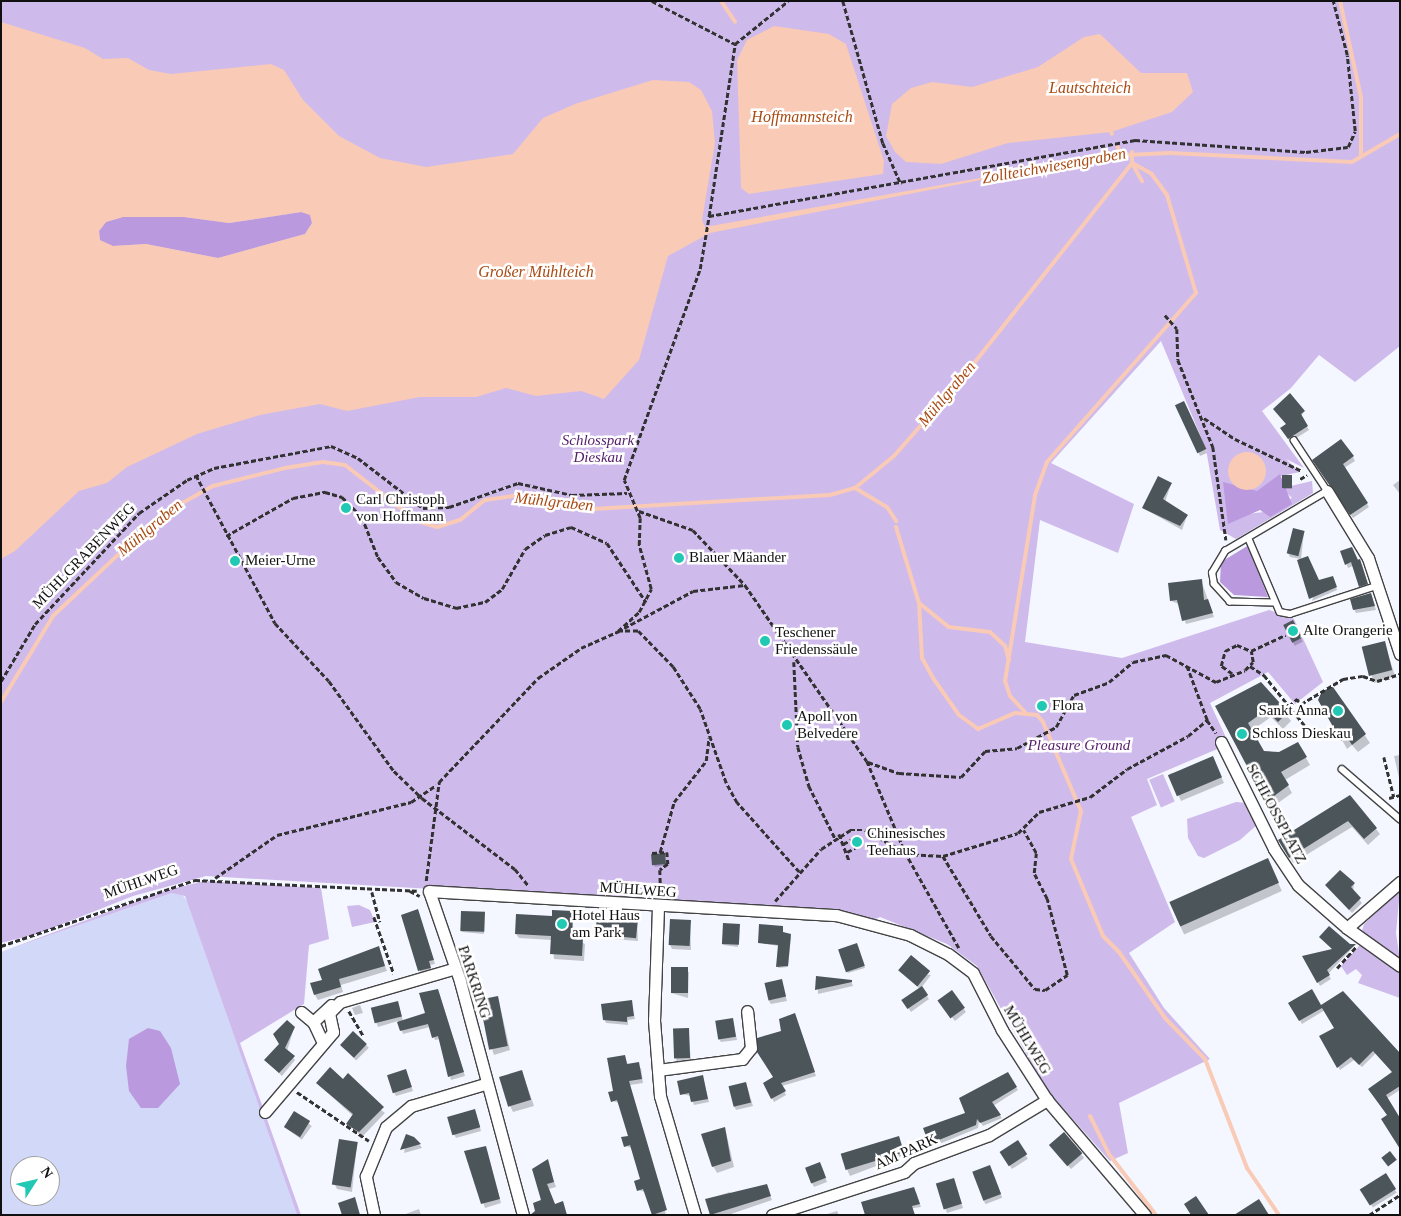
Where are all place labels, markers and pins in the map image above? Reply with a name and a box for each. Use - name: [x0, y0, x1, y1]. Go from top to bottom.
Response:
- place label: Carl Christoph von Hoffmann: [356, 490, 445, 525]
- marker: Carl Christoph von Hoffmann: [340, 502, 352, 514]
- place label: Blauer Mäander: [689, 549, 786, 567]
- place label: Meier-Urne: [245, 552, 315, 570]
- marker: Blauer Mäander: [673, 552, 685, 564]
- marker: Meier-Urne: [229, 555, 241, 567]
- place label: Alte Orangerie: [1303, 622, 1393, 640]
- place label: Teschener Friedenssäule: [775, 623, 857, 658]
- marker: Alte Orangerie: [1287, 625, 1299, 637]
- marker: Teschener Friedenssäule: [759, 635, 771, 647]
- place label: Flora: [1052, 697, 1084, 715]
- marker: Flora: [1036, 700, 1048, 712]
- place label: Sankt Anna: [1258, 702, 1328, 720]
- marker: Sankt Anna: [1332, 705, 1344, 717]
- place label: Apoll von Belvedere: [797, 707, 858, 742]
- marker: Apoll von Belvedere: [781, 719, 793, 731]
- place label: Schloss Dieskau: [1252, 725, 1351, 743]
- marker: Schloss Dieskau: [1236, 728, 1248, 740]
- place label: Chinesisches Teehaus: [867, 824, 945, 859]
- marker: Chinesisches Teehaus: [851, 836, 863, 848]
- place label: Hotel Haus am Park: [572, 906, 640, 941]
- marker: Hotel Haus am Park: [556, 918, 568, 930]

